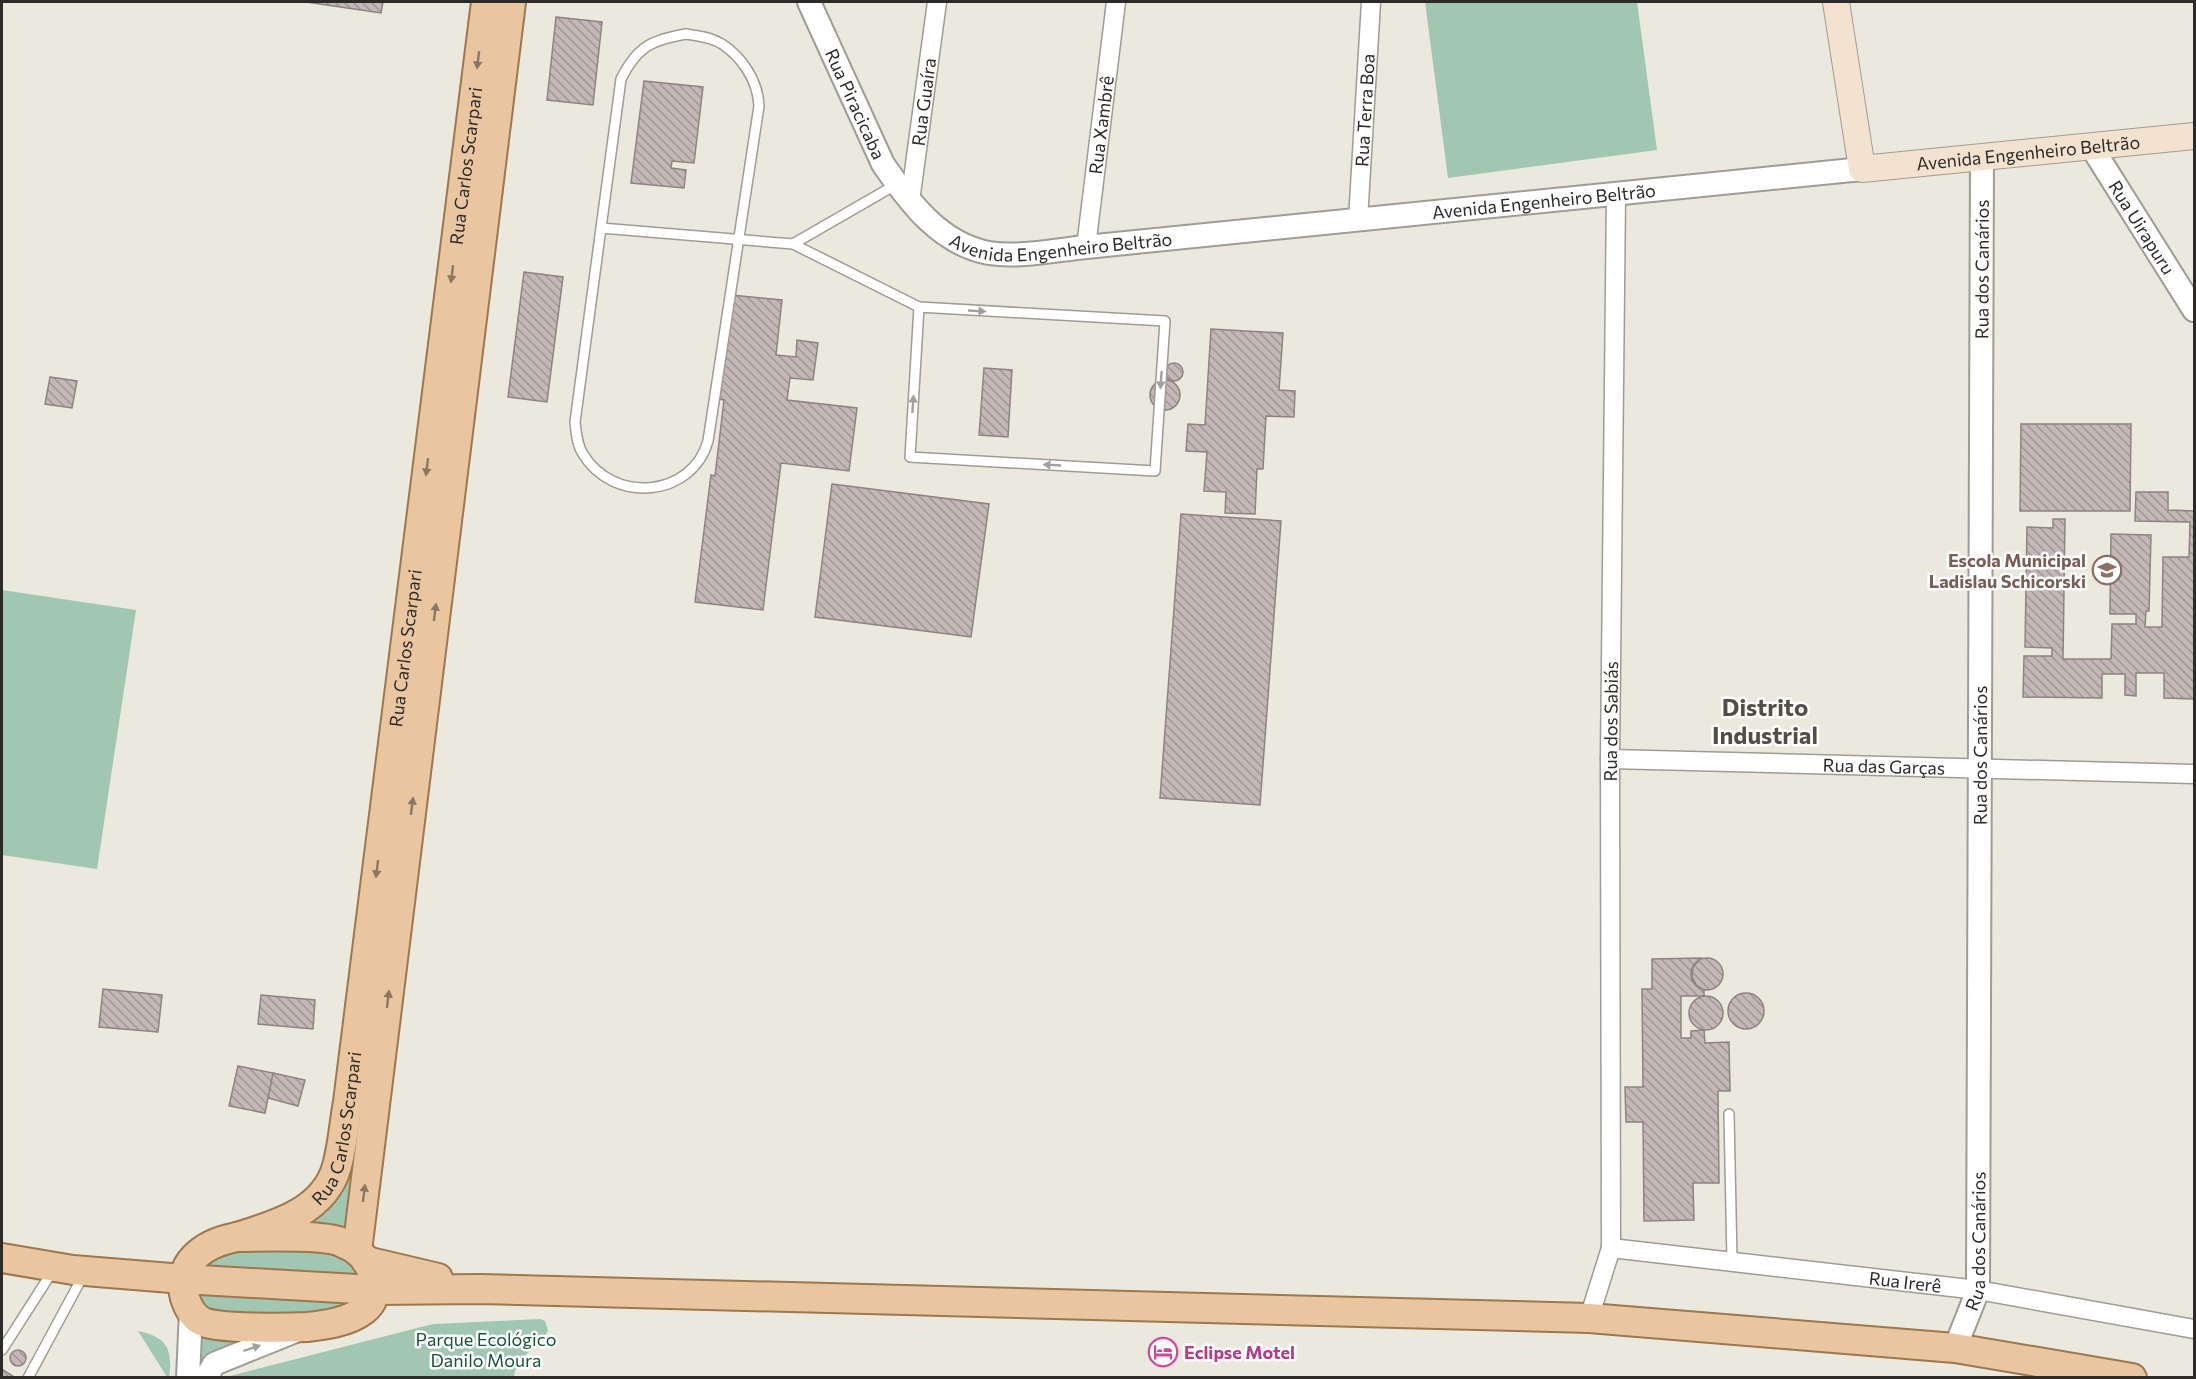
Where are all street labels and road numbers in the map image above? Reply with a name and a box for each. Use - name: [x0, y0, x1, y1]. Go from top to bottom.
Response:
- street label: Rua Piracicaba: [821, 45, 890, 163]
- street label: Rua Terra Boa: [1350, 53, 1379, 167]
- street label: Rua Guaíra: [907, 56, 940, 147]
- street label: Rua Xambrê: [1084, 74, 1118, 176]
- street label: Rua Carlos Scarpari: [445, 86, 486, 246]
- street label: Avenida Engenheiro Beltrão: [1915, 130, 2141, 175]
- street label: Rua Uirapuru: [2104, 176, 2180, 279]
- street label: Avenida Engenheiro Beltrão: [1431, 179, 1657, 223]
- street label: Rua dos Canários: [1970, 200, 1993, 339]
- street label: Avenida Engenheiro Beltrão: [946, 227, 1173, 266]
- street label: Rua Carlos Scarpari: [384, 568, 426, 728]
- street label: Rua dos Sabiás: [1599, 661, 1622, 782]
- street label: Rua dos Canários: [1969, 686, 1991, 825]
- street label: Rua das Garças: [1822, 753, 1945, 779]
- street label: Rua Carlos Scarpari: [307, 1050, 365, 1210]
- street label: Rua dos Canários: [1960, 1172, 1989, 1314]
- street label: Rua Irerê: [1868, 1267, 1942, 1297]

